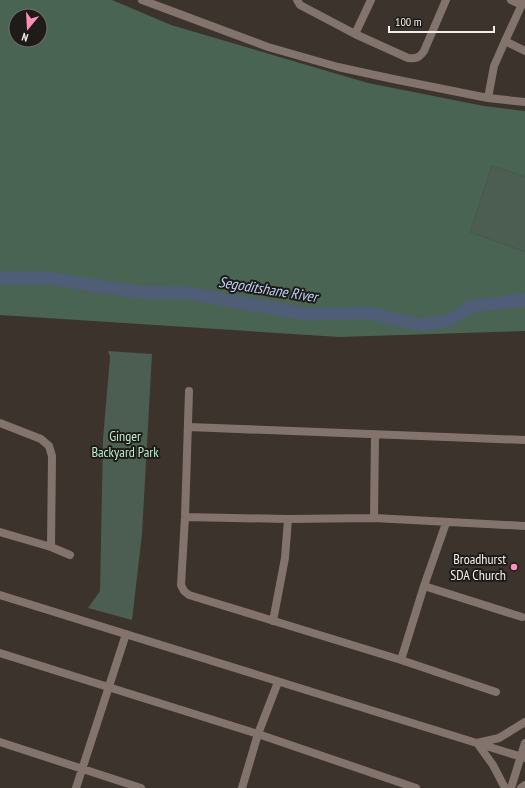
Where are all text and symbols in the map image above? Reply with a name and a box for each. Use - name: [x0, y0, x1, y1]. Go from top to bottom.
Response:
- north arrow: [8, 8, 48, 48]
- scale bar: [389, 8, 494, 34]
- text: 100 m: [395, 14, 422, 29]
- text: N: [20, 30, 30, 45]
- water label: Segoditshane River: [217, 272, 321, 306]
- park label: Ginger Backyard Park: [91, 427, 159, 461]
- place label: Broadhurst SDA Church: [450, 550, 506, 584]
- marker: Broadhurst SDA Church: [509, 562, 519, 572]

